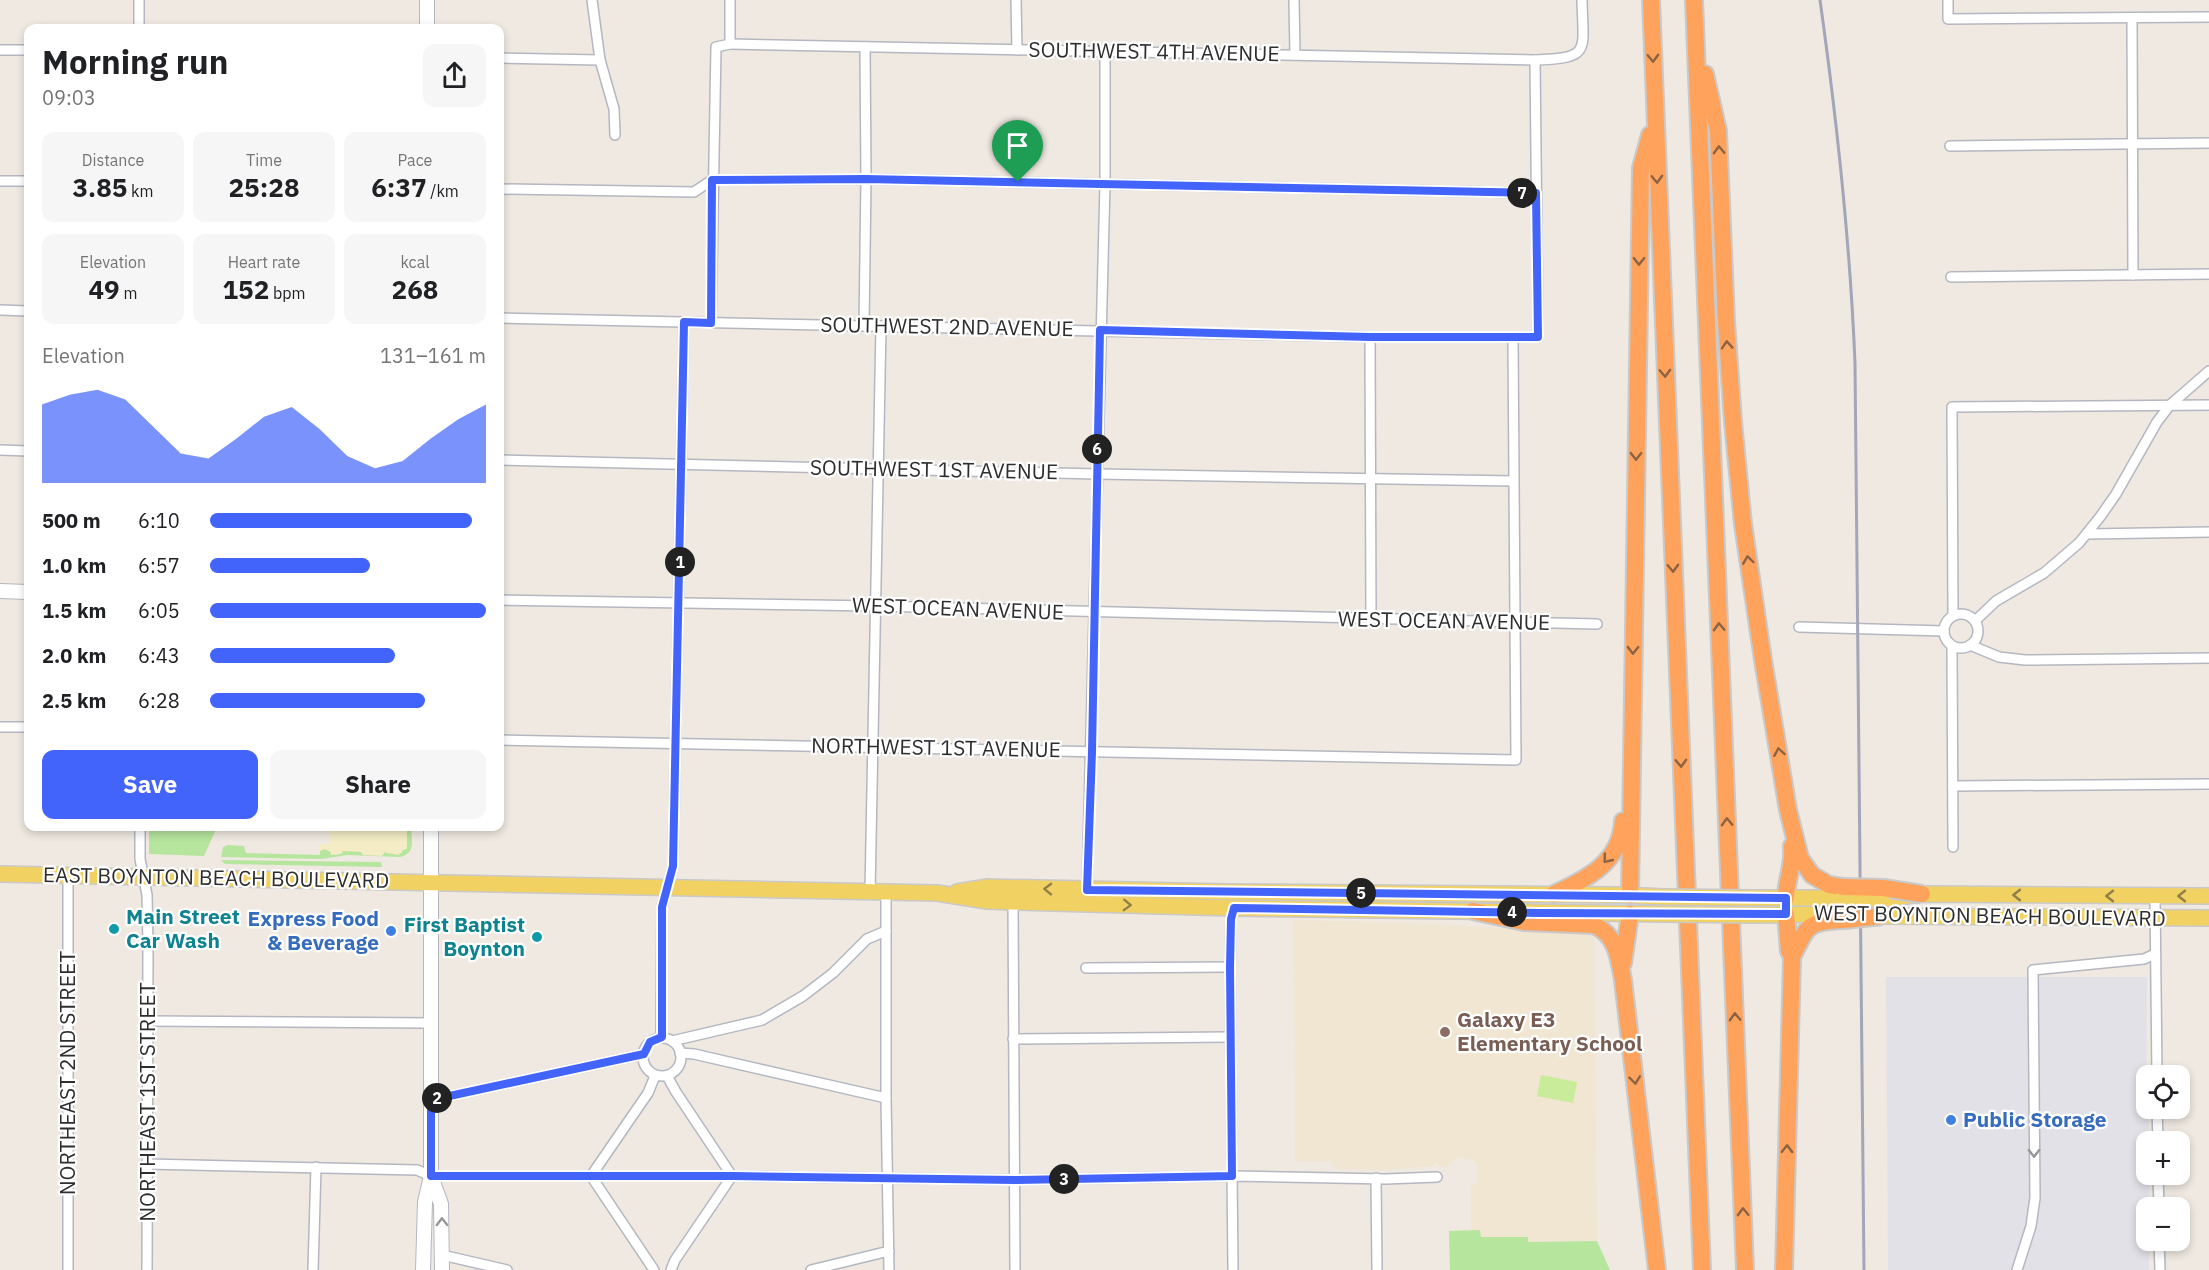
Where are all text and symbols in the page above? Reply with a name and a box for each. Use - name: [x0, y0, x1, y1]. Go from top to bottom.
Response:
- street label: SOUTHWEST 4TH AVENUE: [1028, 35, 1280, 67]
- text: Morning run: [42, 40, 228, 83]
- button: share: [423, 44, 486, 107]
- one-way arrow: [1646, 54, 1659, 63]
- text: 09:03: [42, 84, 96, 111]
- pin: [992, 120, 1043, 182]
- icon: arrive: [1001, 129, 1034, 162]
- one-way arrow: [1712, 146, 1725, 155]
- text: Distance: [82, 150, 144, 170]
- text: Time: [246, 150, 282, 170]
- text: Pace: [398, 150, 432, 170]
- text: 3.85: [72, 170, 127, 204]
- text: 25:28: [229, 170, 299, 204]
- text: 6:37: [371, 170, 427, 204]
- one-way arrow: [1651, 174, 1664, 183]
- pin: 7: [1507, 178, 1537, 208]
- text: km: [127, 181, 154, 201]
- text: /km: [427, 181, 459, 201]
- text: 7: [1517, 183, 1527, 203]
- text: Elevation: [80, 252, 146, 272]
- text: Heart rate: [228, 252, 300, 272]
- text: kcal: [400, 252, 430, 272]
- one-way arrow: [1633, 256, 1646, 265]
- text: 49: [89, 272, 120, 306]
- text: 152: [222, 272, 269, 306]
- text: 268: [392, 272, 438, 306]
- text: m: [120, 283, 137, 303]
- text: bpm: [269, 283, 306, 303]
- street label: SOUTHWEST 2ND AVENUE: [820, 310, 1074, 342]
- one-way arrow: [1721, 340, 1734, 349]
- text: Elevation: [42, 342, 125, 369]
- text: 131–161 m: [380, 342, 486, 369]
- one-way arrow: [1659, 369, 1672, 378]
- pin: 6: [1082, 434, 1112, 464]
- text: 6: [1092, 439, 1102, 459]
- one-way arrow: [1630, 451, 1642, 460]
- street label: SOUTHWEST 1ST AVENUE: [810, 453, 1058, 485]
- text: 500 m: [42, 507, 101, 534]
- text: 6:10: [138, 507, 180, 534]
- pin: 1: [665, 547, 695, 577]
- text: 1.0 km: [42, 552, 106, 579]
- text: 6:57: [138, 552, 180, 579]
- text: 1: [675, 552, 685, 572]
- one-way arrow: [1742, 555, 1754, 564]
- one-way arrow: [1667, 564, 1679, 573]
- street label: WEST OCEAN AVENUE: [851, 590, 1065, 626]
- text: 1.5 km: [42, 597, 106, 624]
- text: 6:05: [138, 597, 180, 624]
- street label: WEST OCEAN AVENUE: [1338, 604, 1550, 636]
- one-way arrow: [1713, 623, 1726, 632]
- text: 2.0 km: [42, 642, 106, 669]
- text: 6:43: [138, 642, 180, 669]
- one-way arrow: [1627, 646, 1639, 655]
- text: 2.5 km: [42, 687, 106, 714]
- text: 6:28: [138, 687, 180, 714]
- street label: NORTHWEST 1ST AVENUE: [811, 731, 1061, 763]
- one-way arrow: [1773, 748, 1785, 757]
- button: Save: [42, 750, 258, 819]
- button: Share: [270, 750, 486, 819]
- one-way arrow: [1675, 759, 1687, 768]
- one-way arrow: [1721, 817, 1734, 826]
- one-way arrow: [1604, 853, 1615, 864]
- street label: EAST BOYNTON BEACH BOULEVARD: [43, 860, 389, 894]
- pin: 5: [1346, 878, 1376, 908]
- one-way arrow: [1044, 883, 1053, 895]
- text: 5: [1356, 883, 1366, 903]
- one-way arrow: [2012, 889, 2021, 901]
- one-way arrow: [2105, 890, 2114, 902]
- one-way arrow: [2178, 890, 2187, 902]
- pin: 4: [1497, 897, 1527, 927]
- one-way arrow: [1122, 898, 1131, 911]
- street label: WEST BOYNTON BEACH BOULEVARD: [1814, 898, 2166, 932]
- place label: Main Street Car Wash: [126, 902, 240, 954]
- text: 4: [1507, 902, 1517, 922]
- place label: Express Food & Beverage: [247, 904, 379, 956]
- place label: First Baptist Boynton: [404, 910, 525, 962]
- marker: Main Street Car Wash: [107, 922, 121, 936]
- marker: Express Food & Beverage: [384, 924, 398, 938]
- marker: First Baptist Boynton: [530, 930, 544, 944]
- street label: NORTHEAST 2ND STREET: [53, 951, 81, 1195]
- street label: NORTHEAST 1ST STREET: [133, 982, 161, 1222]
- place label: Galaxy E3 Elementary School: [1457, 1005, 1642, 1057]
- one-way arrow: [1729, 1012, 1741, 1021]
- marker: Galaxy E3 Elementary School: [1438, 1025, 1452, 1039]
- map controls: [2136, 1065, 2190, 1251]
- button: locate: [2136, 1065, 2190, 1119]
- one-way arrow: [1628, 1076, 1641, 1085]
- pin: 2: [422, 1083, 452, 1113]
- text: 2: [432, 1088, 442, 1108]
- place label: Public Storage: [1963, 1105, 2107, 1133]
- marker: Public Storage: [1944, 1113, 1958, 1127]
- button: +: [2136, 1131, 2190, 1185]
- one-way arrow: [1780, 1144, 1793, 1153]
- one-way arrow: [2028, 1149, 2040, 1158]
- pin: 3: [1049, 1164, 1079, 1194]
- text: 3: [1059, 1169, 1069, 1189]
- button: −: [2136, 1197, 2190, 1251]
- one-way arrow: [1736, 1207, 1749, 1216]
- one-way arrow: [435, 1218, 448, 1227]

